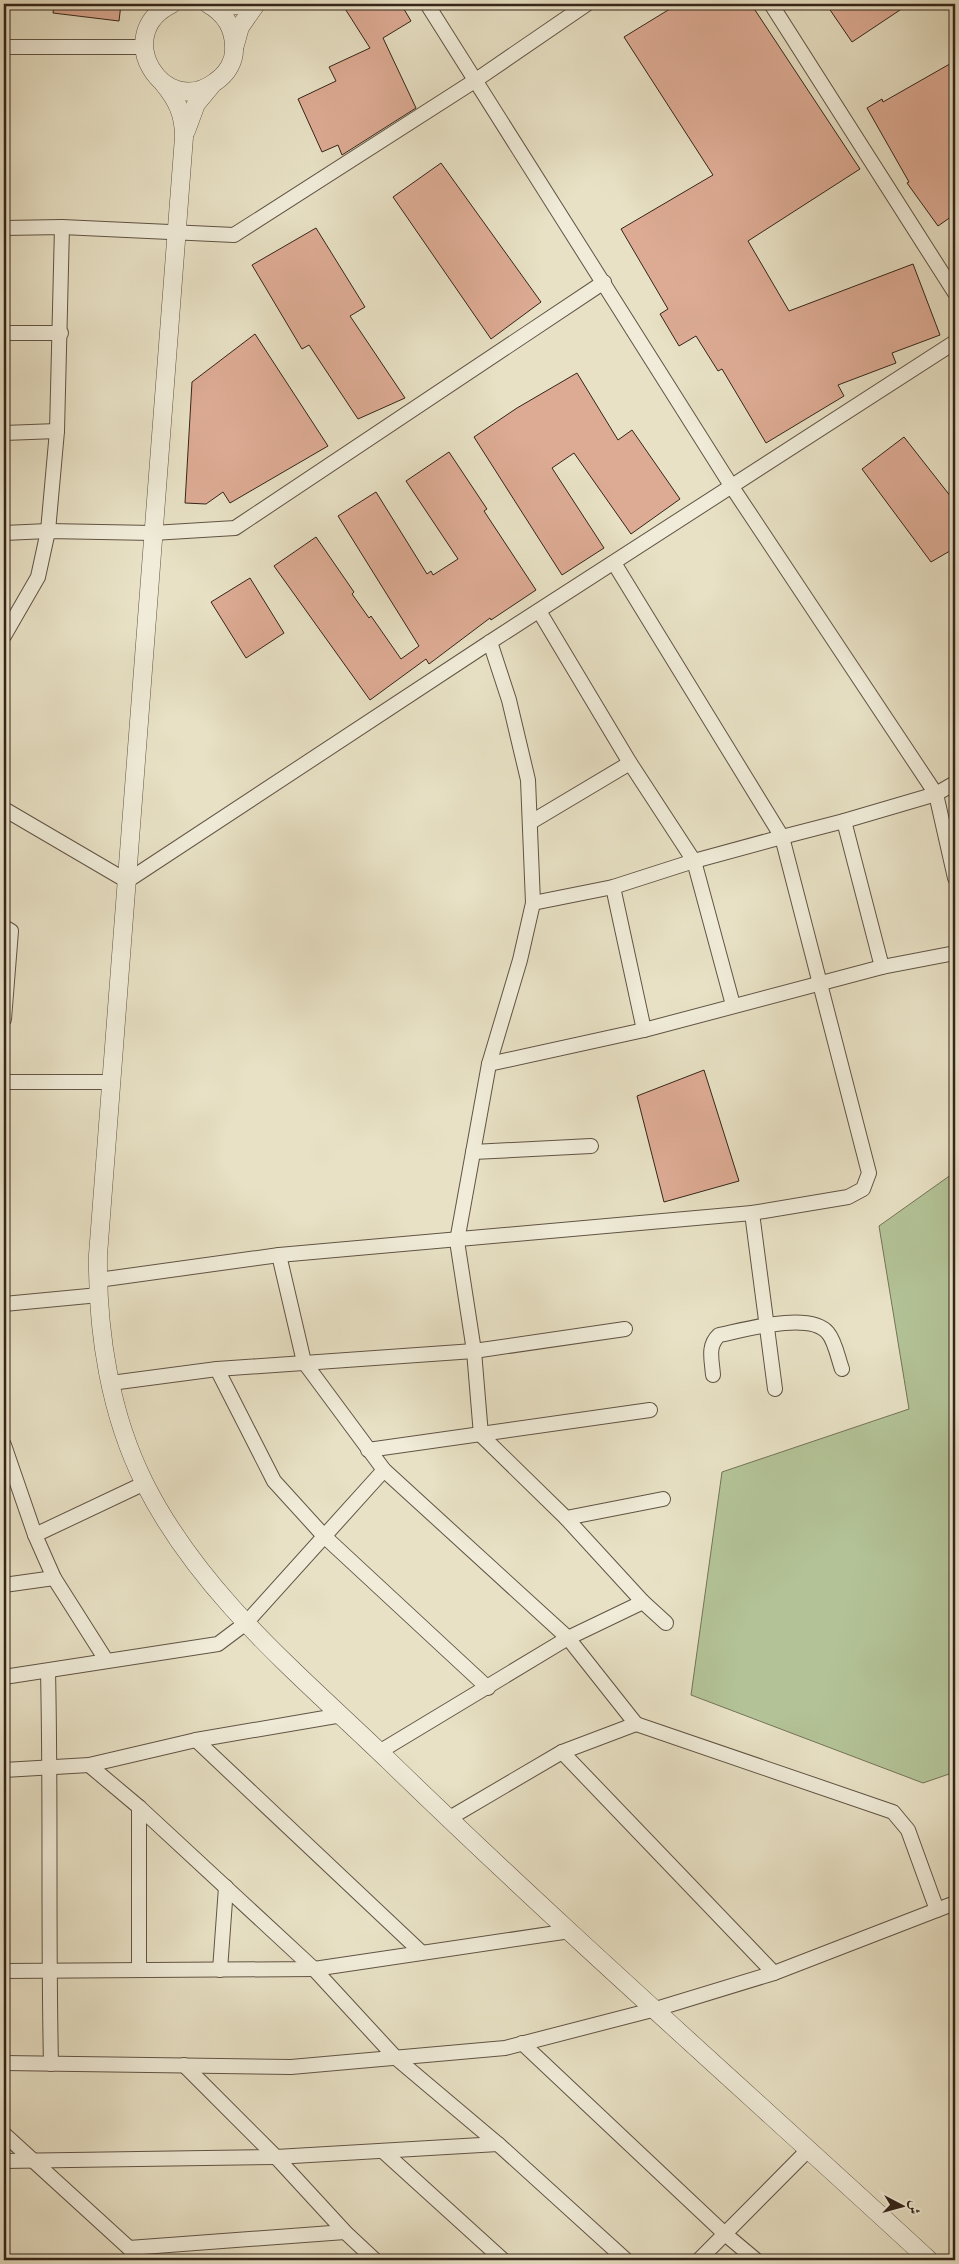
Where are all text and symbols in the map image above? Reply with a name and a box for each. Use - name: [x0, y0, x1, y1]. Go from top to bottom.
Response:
- north arrow: [876, 2182, 926, 2232]
- text: ش: [902, 2199, 924, 2215]

